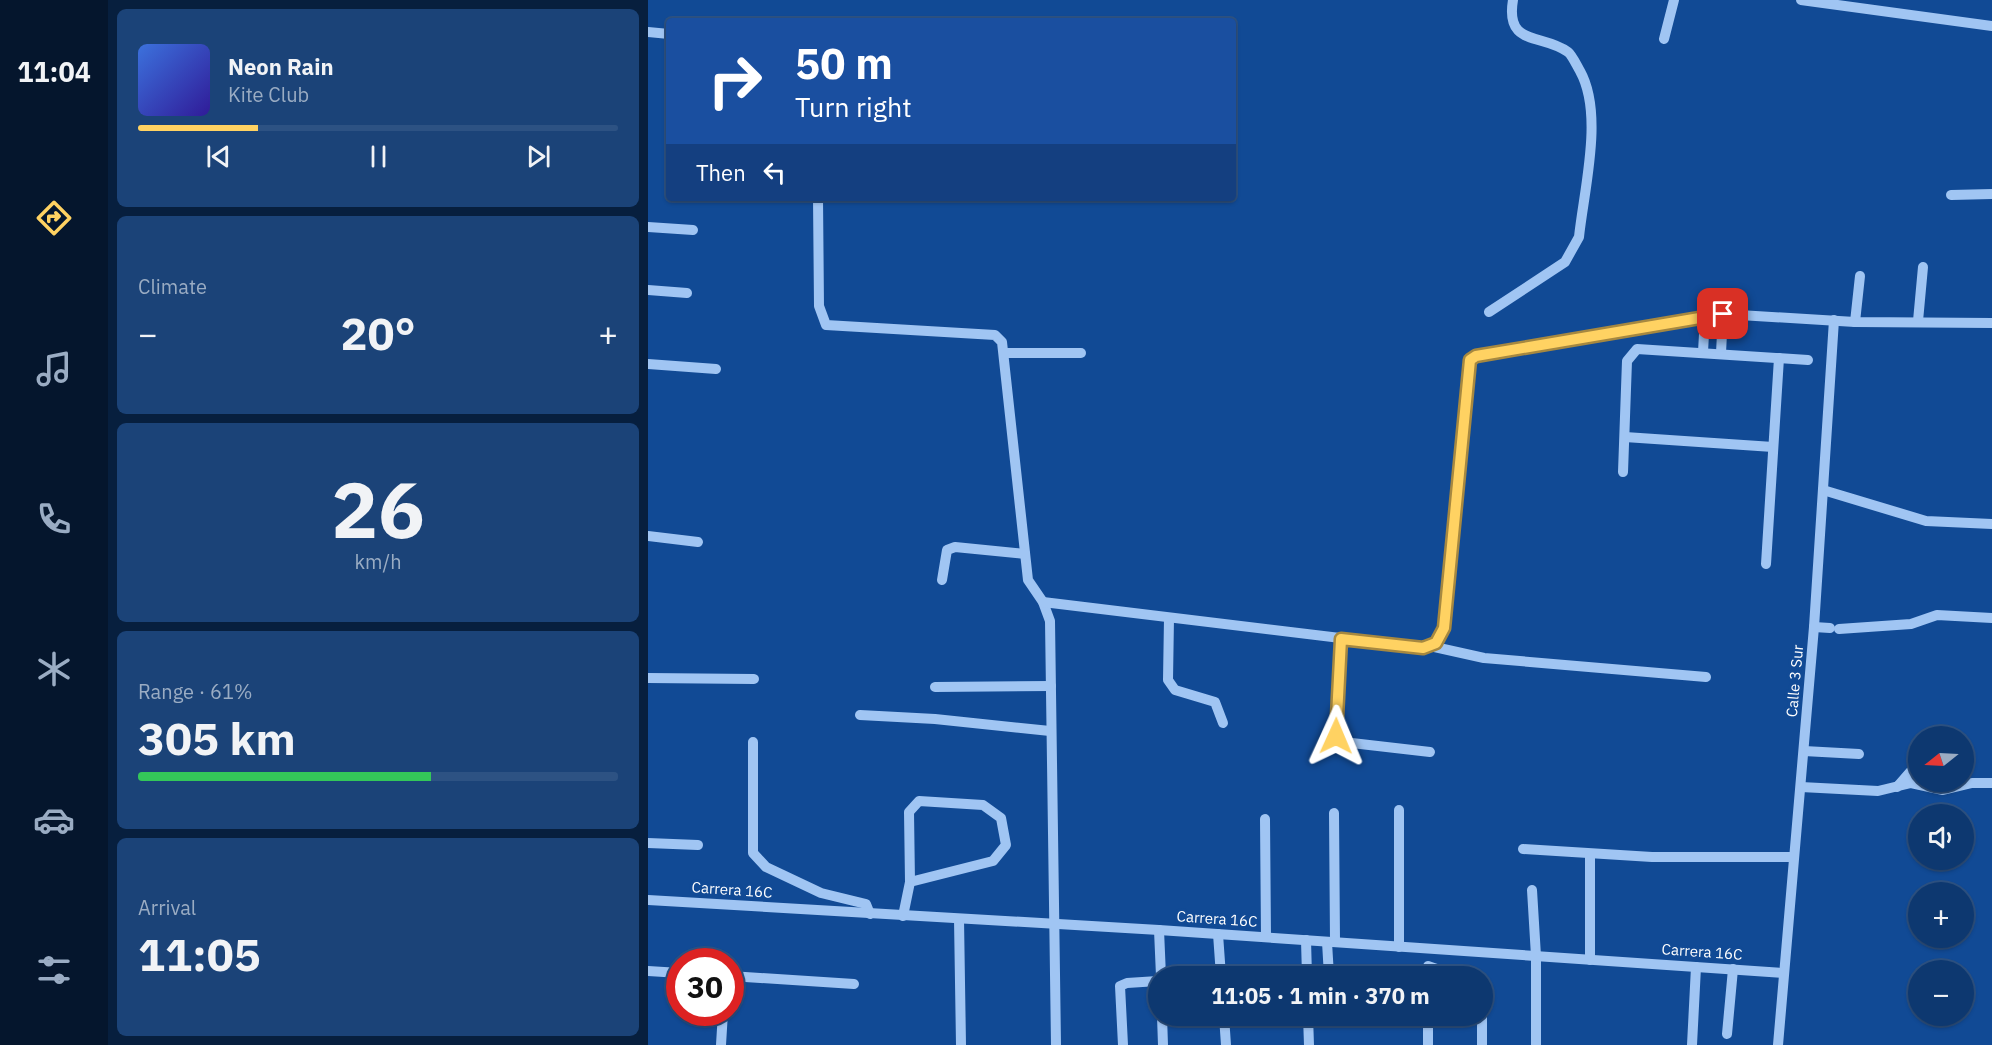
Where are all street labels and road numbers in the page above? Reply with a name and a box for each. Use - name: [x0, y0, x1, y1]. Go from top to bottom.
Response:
- street label: Calle 3 Sur: [1782, 644, 1807, 718]
- street label: Carrera 16C: [691, 877, 773, 902]
- street label: Carrera 16C: [1176, 906, 1258, 931]
- street label: Carrera 16C: [1661, 939, 1743, 964]

